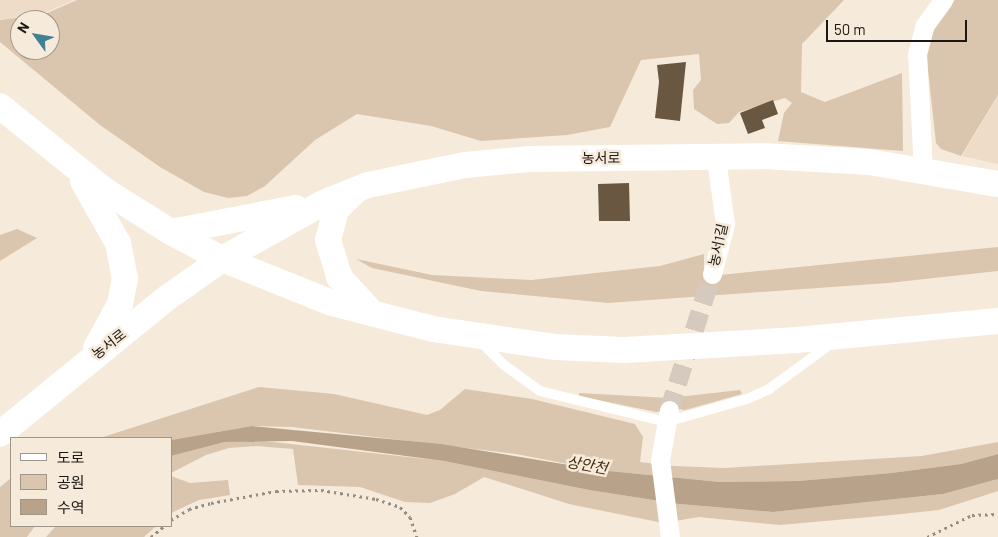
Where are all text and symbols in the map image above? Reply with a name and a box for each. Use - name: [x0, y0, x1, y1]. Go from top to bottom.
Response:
- north arrow: [10, 10, 60, 60]
- scale bar: [828, 10, 969, 42]
- text: N: [13, 19, 32, 36]
- text: 50 m: [834, 20, 866, 38]
- street label: 농서로: [582, 150, 620, 166]
- street label: 농서1길: [705, 222, 731, 268]
- street label: 농서로: [89, 325, 129, 363]
- legend: [10, 437, 172, 527]
- text: 도로: [57, 448, 85, 466]
- water label: 상안천: [565, 453, 609, 477]
- text: 공원: [57, 473, 85, 491]
- text: 수역: [57, 498, 85, 516]

